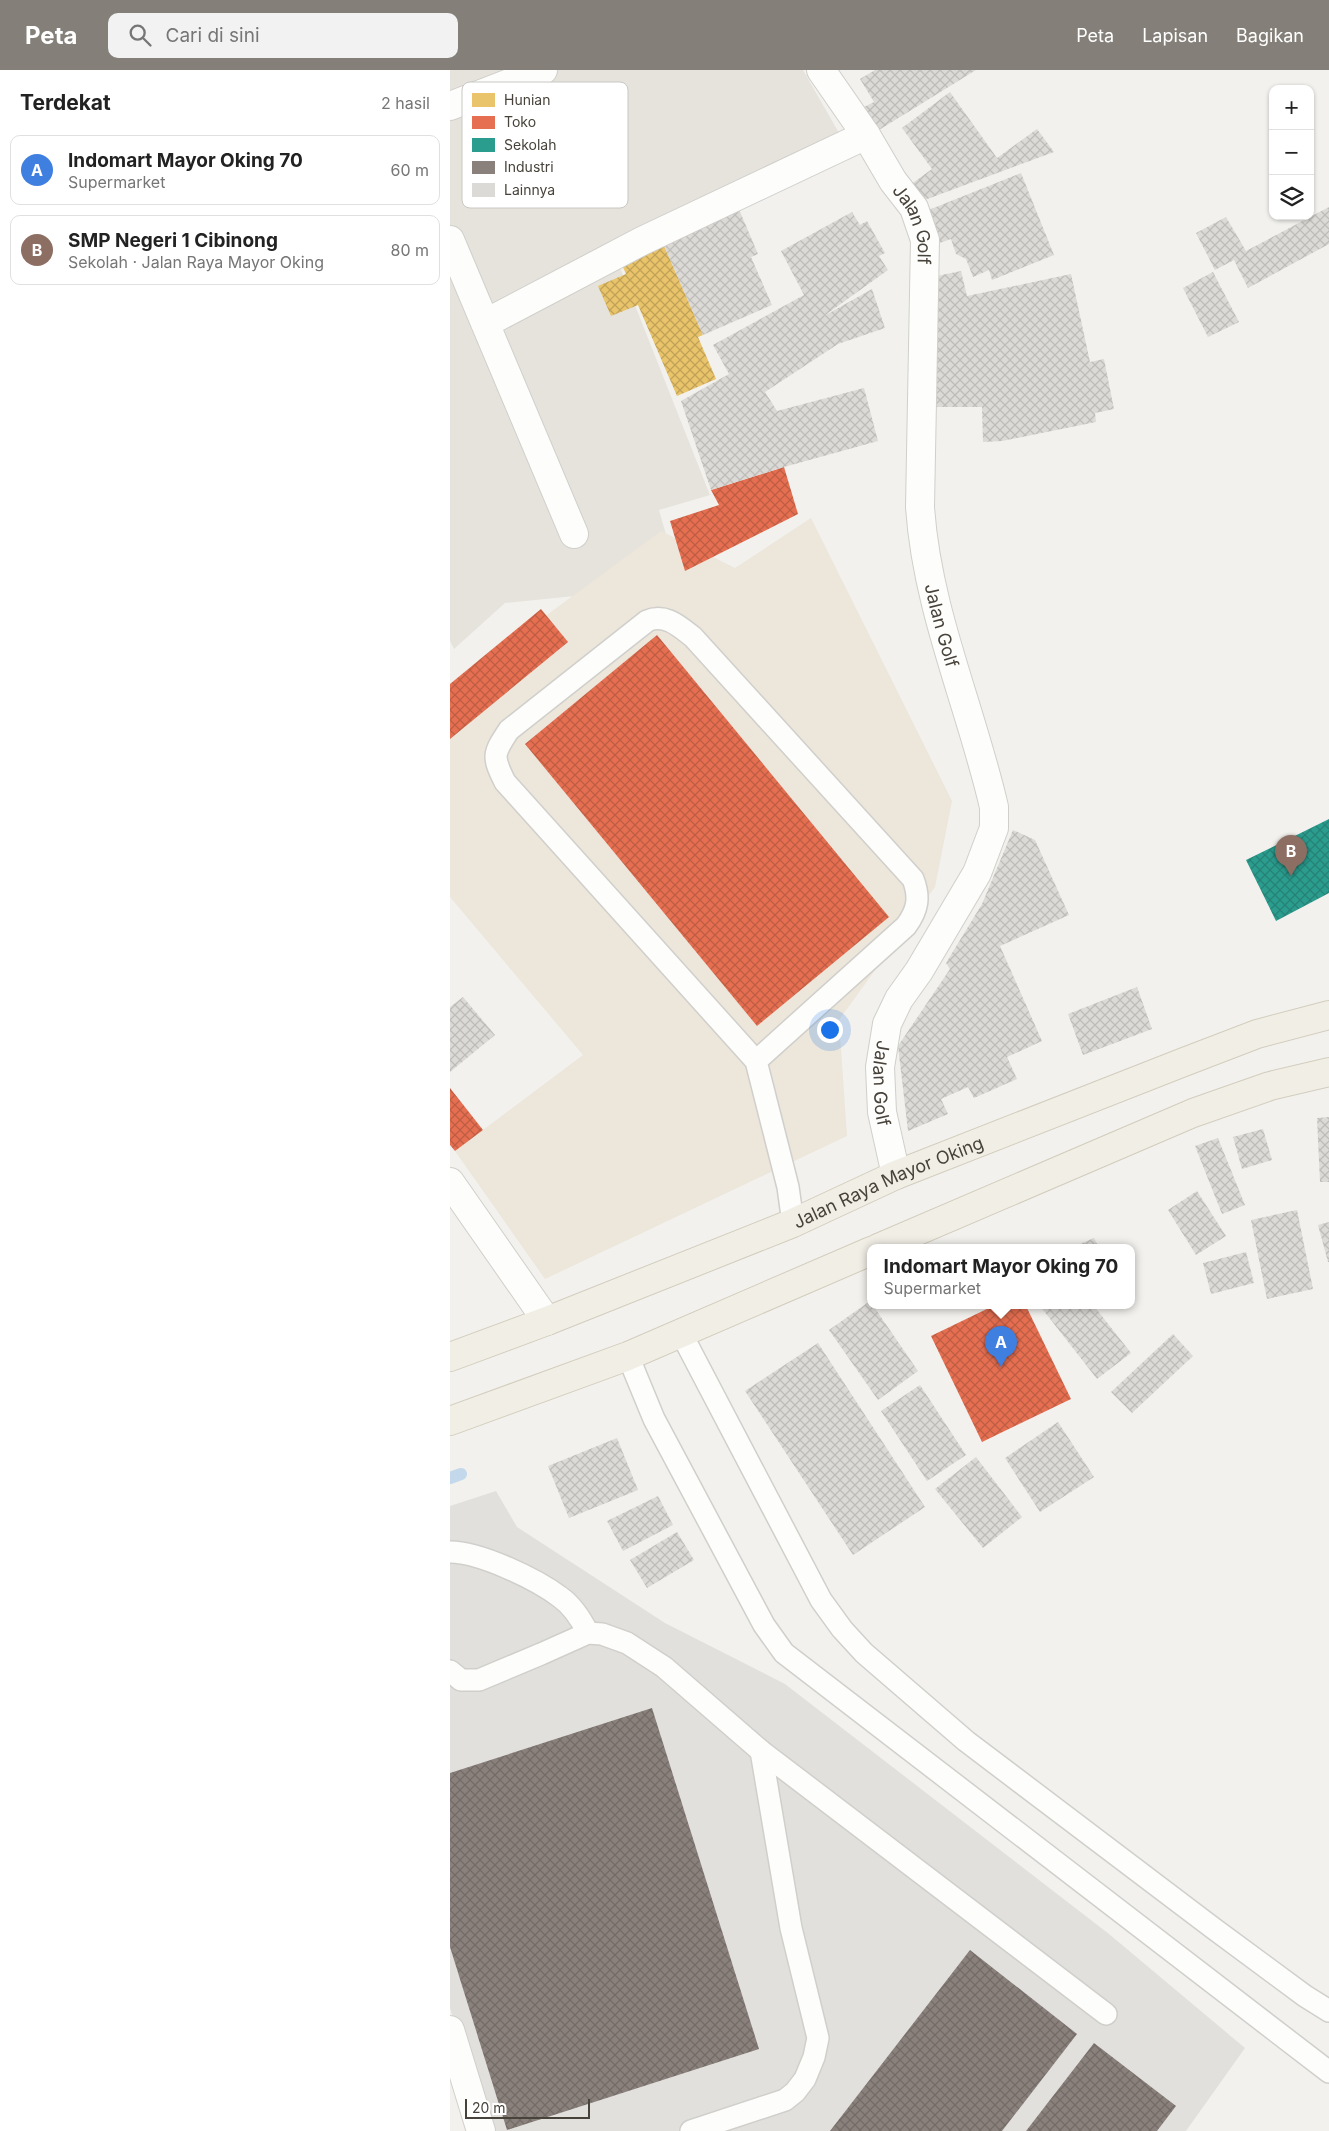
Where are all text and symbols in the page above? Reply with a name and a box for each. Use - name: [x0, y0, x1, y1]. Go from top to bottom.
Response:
- search box: [108, 13, 458, 58]
- text: Peta: [25, 21, 78, 50]
- icon: search: [126, 21, 154, 49]
- text: Cari di sini: [166, 24, 259, 47]
- text: Peta: [1076, 25, 1114, 46]
- text: Lapisan: [1142, 25, 1208, 46]
- text: Bagikan: [1236, 25, 1304, 46]
- legend: [462, 82, 628, 208]
- map controls: [1269, 85, 1314, 220]
- button: +: [1269, 85, 1314, 130]
- text: Terdekat: [20, 90, 111, 115]
- text: Hunian: [504, 91, 550, 108]
- text: 2 hasil: [381, 93, 430, 113]
- text: Toko: [504, 113, 536, 130]
- button: −: [1269, 130, 1314, 175]
- text: Sekolah: [504, 136, 556, 153]
- text: Indomart Mayor Oking 70: [68, 149, 303, 172]
- text: Industri: [504, 158, 554, 175]
- text: A: [31, 160, 43, 180]
- text: 60 m: [390, 160, 429, 180]
- text: Supermarket: [68, 172, 165, 192]
- button: layers: [1269, 175, 1314, 220]
- street label: Jalan Golf: [889, 180, 936, 265]
- text: Lainnya: [504, 181, 555, 198]
- text: SMP Negeri 1 Cibinong: [68, 229, 278, 252]
- text: B: [32, 240, 42, 260]
- text: 80 m: [390, 240, 429, 260]
- text: Sekolah · Jalan Raya Mayor Oking: [68, 252, 324, 272]
- street label: Jalan Golf: [921, 581, 964, 670]
- pin: B: [1275, 835, 1307, 876]
- your location: [817, 1017, 843, 1043]
- street label: Jalan Golf: [869, 1039, 895, 1128]
- street label: Jalan Raya Mayor Oking: [790, 1131, 986, 1232]
- popup: [867, 1244, 1135, 1309]
- text: Indomart Mayor Oking 70: [884, 1255, 1118, 1278]
- text: Supermarket: [884, 1278, 981, 1298]
- pin: A: [985, 1326, 1017, 1367]
- scale bar: [465, 2096, 590, 2119]
- text: 20 m: [472, 2099, 506, 2116]

